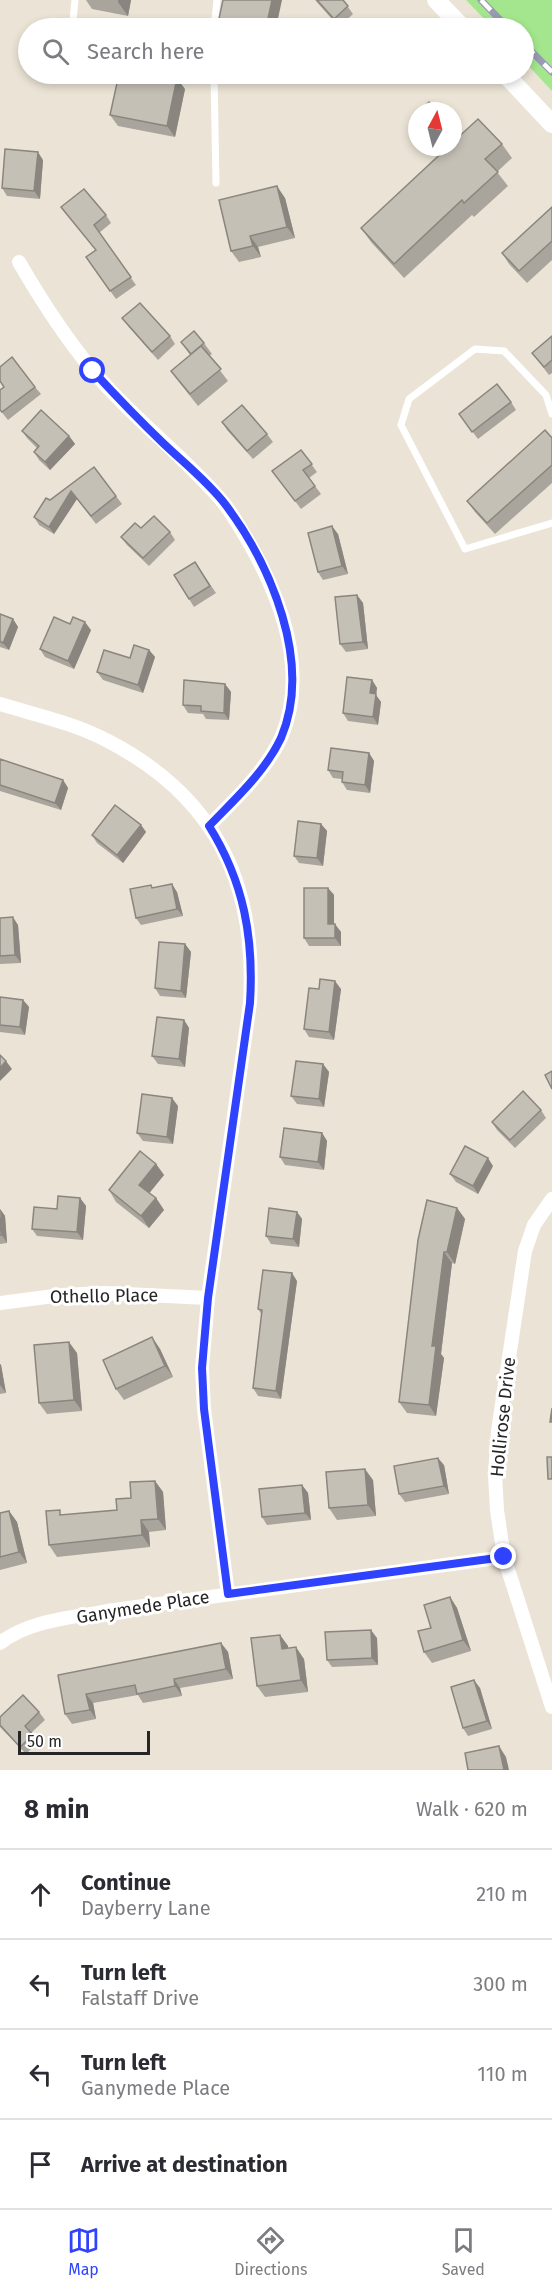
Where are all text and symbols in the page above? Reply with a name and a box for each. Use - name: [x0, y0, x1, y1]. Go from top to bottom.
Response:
- search box: [18, 18, 534, 84]
- icon: search: [39, 35, 72, 68]
- text: Search here: [87, 38, 205, 65]
- north arrow: [408, 102, 462, 156]
- route start: [79, 357, 105, 383]
- street label: Othello Place: [50, 1284, 158, 1308]
- street label: Hollirose Drive: [486, 1356, 520, 1478]
- route end: [490, 1543, 516, 1569]
- street label: Ganymede Place: [75, 1586, 211, 1628]
- scale bar: [18, 1728, 150, 1756]
- text: 50 m: [27, 1732, 62, 1751]
- text: 8 min: [24, 1794, 90, 1825]
- text: Walk · 620 m: [416, 1797, 528, 1821]
- text: Continue: [81, 1869, 171, 1896]
- icon: ahead: [24, 1878, 57, 1911]
- text: 210 m: [476, 1882, 528, 1906]
- text: Dayberry Lane: [81, 1896, 211, 1920]
- text: Turn left: [81, 1959, 166, 1986]
- icon: left: [24, 1968, 57, 2001]
- text: 300 m: [473, 1972, 528, 1996]
- text: Falstaff Drive: [81, 1986, 199, 2010]
- text: Turn left: [81, 2049, 166, 2076]
- icon: left: [24, 2058, 57, 2091]
- text: 110 m: [477, 2062, 528, 2086]
- text: Ganymede Place: [81, 2076, 230, 2100]
- icon: arrive: [24, 2148, 57, 2181]
- text: Arrive at destination: [81, 2151, 288, 2178]
- tab: Map: [67, 2224, 100, 2279]
- tab: Directions: [234, 2224, 308, 2279]
- tab: Saved: [442, 2224, 485, 2279]

